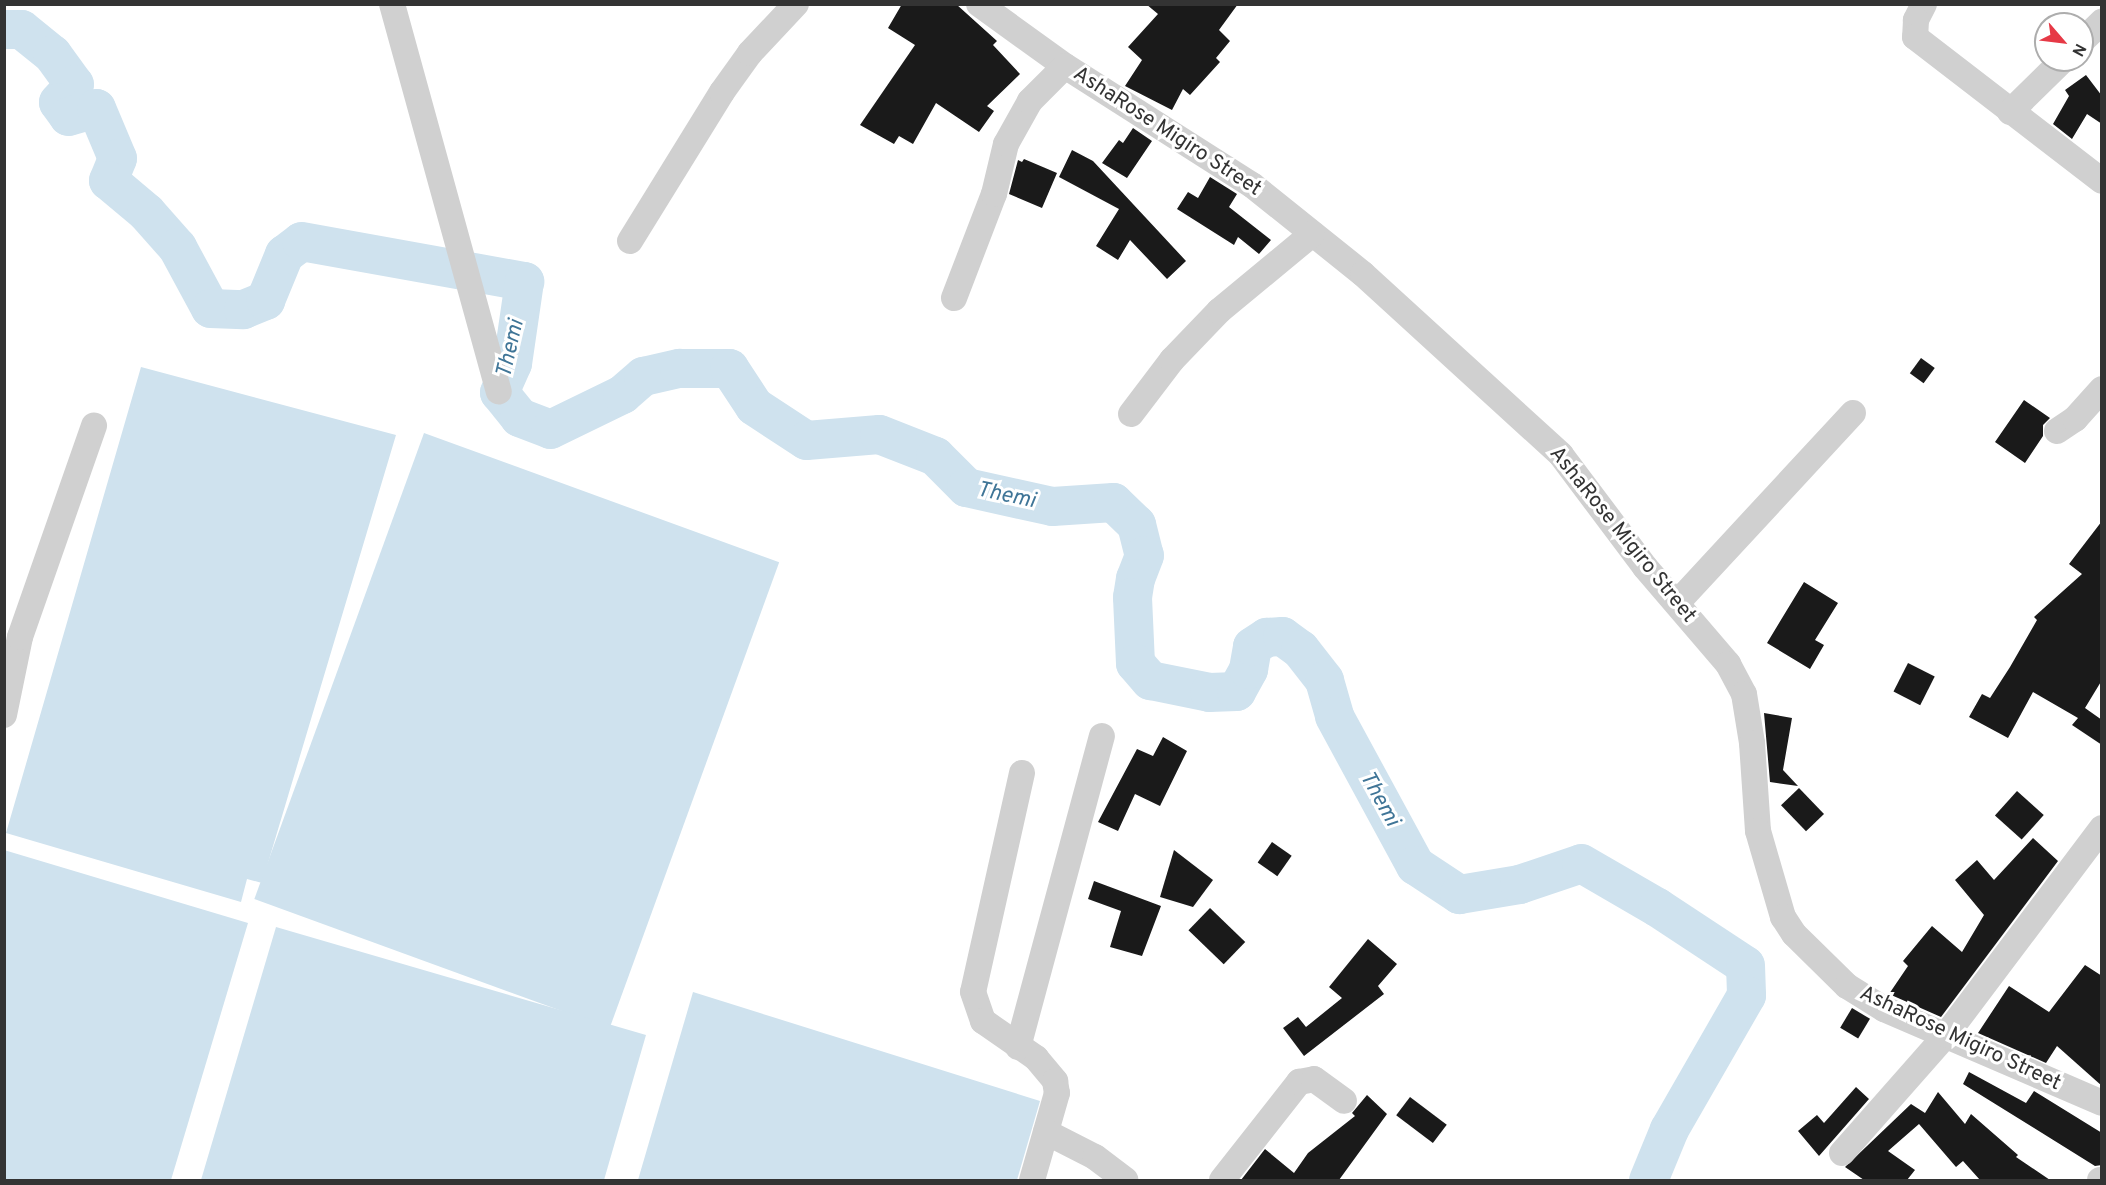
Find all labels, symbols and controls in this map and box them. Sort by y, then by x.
north arrow [2034,12,2094,72]
text: N [2067,40,2090,59]
street label: AshaRose Migiro Street [1068,62,1266,202]
water label: Themi [491,317,531,381]
street label: AshaRose Migiro Street [1543,442,1701,628]
water label: Themi [974,477,1038,515]
water label: Themi [1353,767,1405,831]
street label: AshaRose Migiro Street [1855,981,2065,1097]

